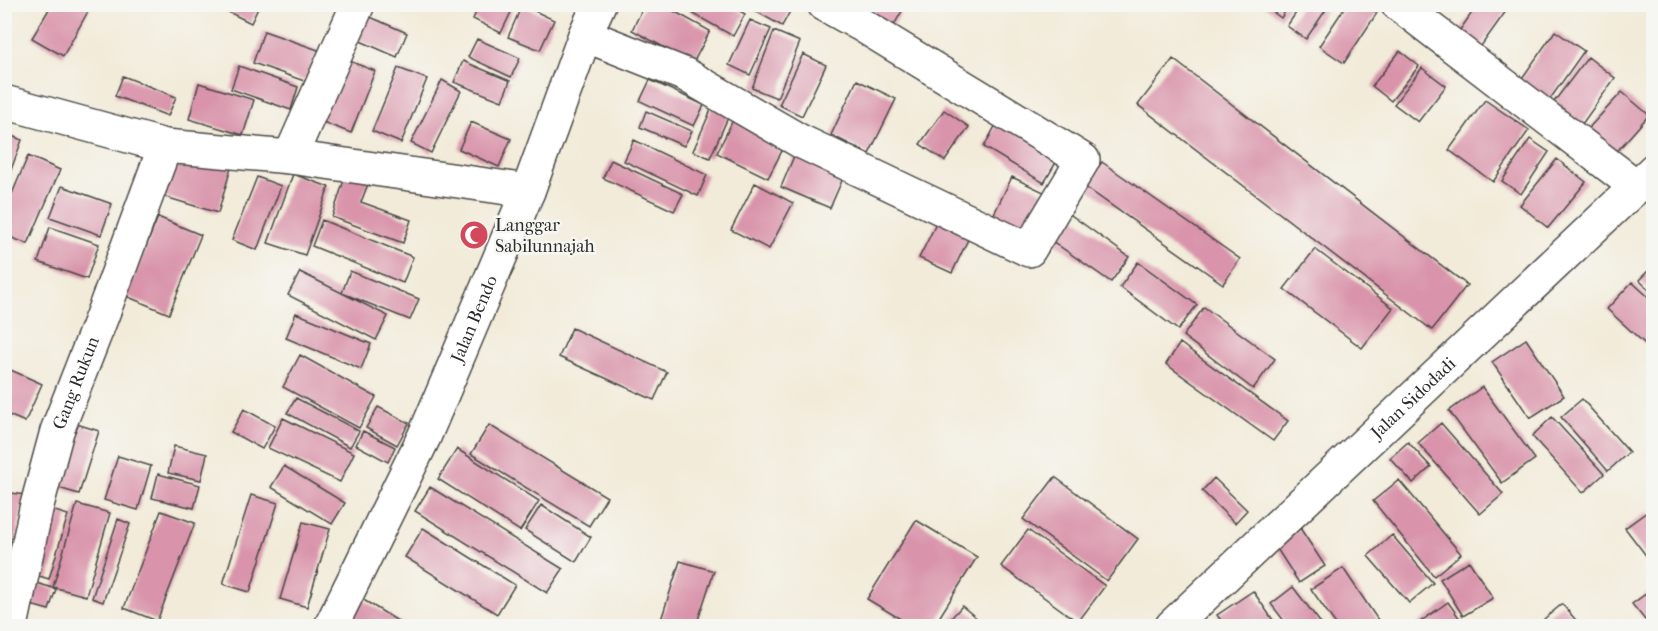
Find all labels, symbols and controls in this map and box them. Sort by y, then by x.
place label: Langgar Sabilunnajah [495,215,595,257]
mosque icon: Langgar Sabilunnajah [458,219,490,251]
street label: Jalan Bendo [446,272,502,367]
street label: Gang Rukun [48,333,104,432]
street label: Jalan Sidodadi [1365,352,1460,444]

